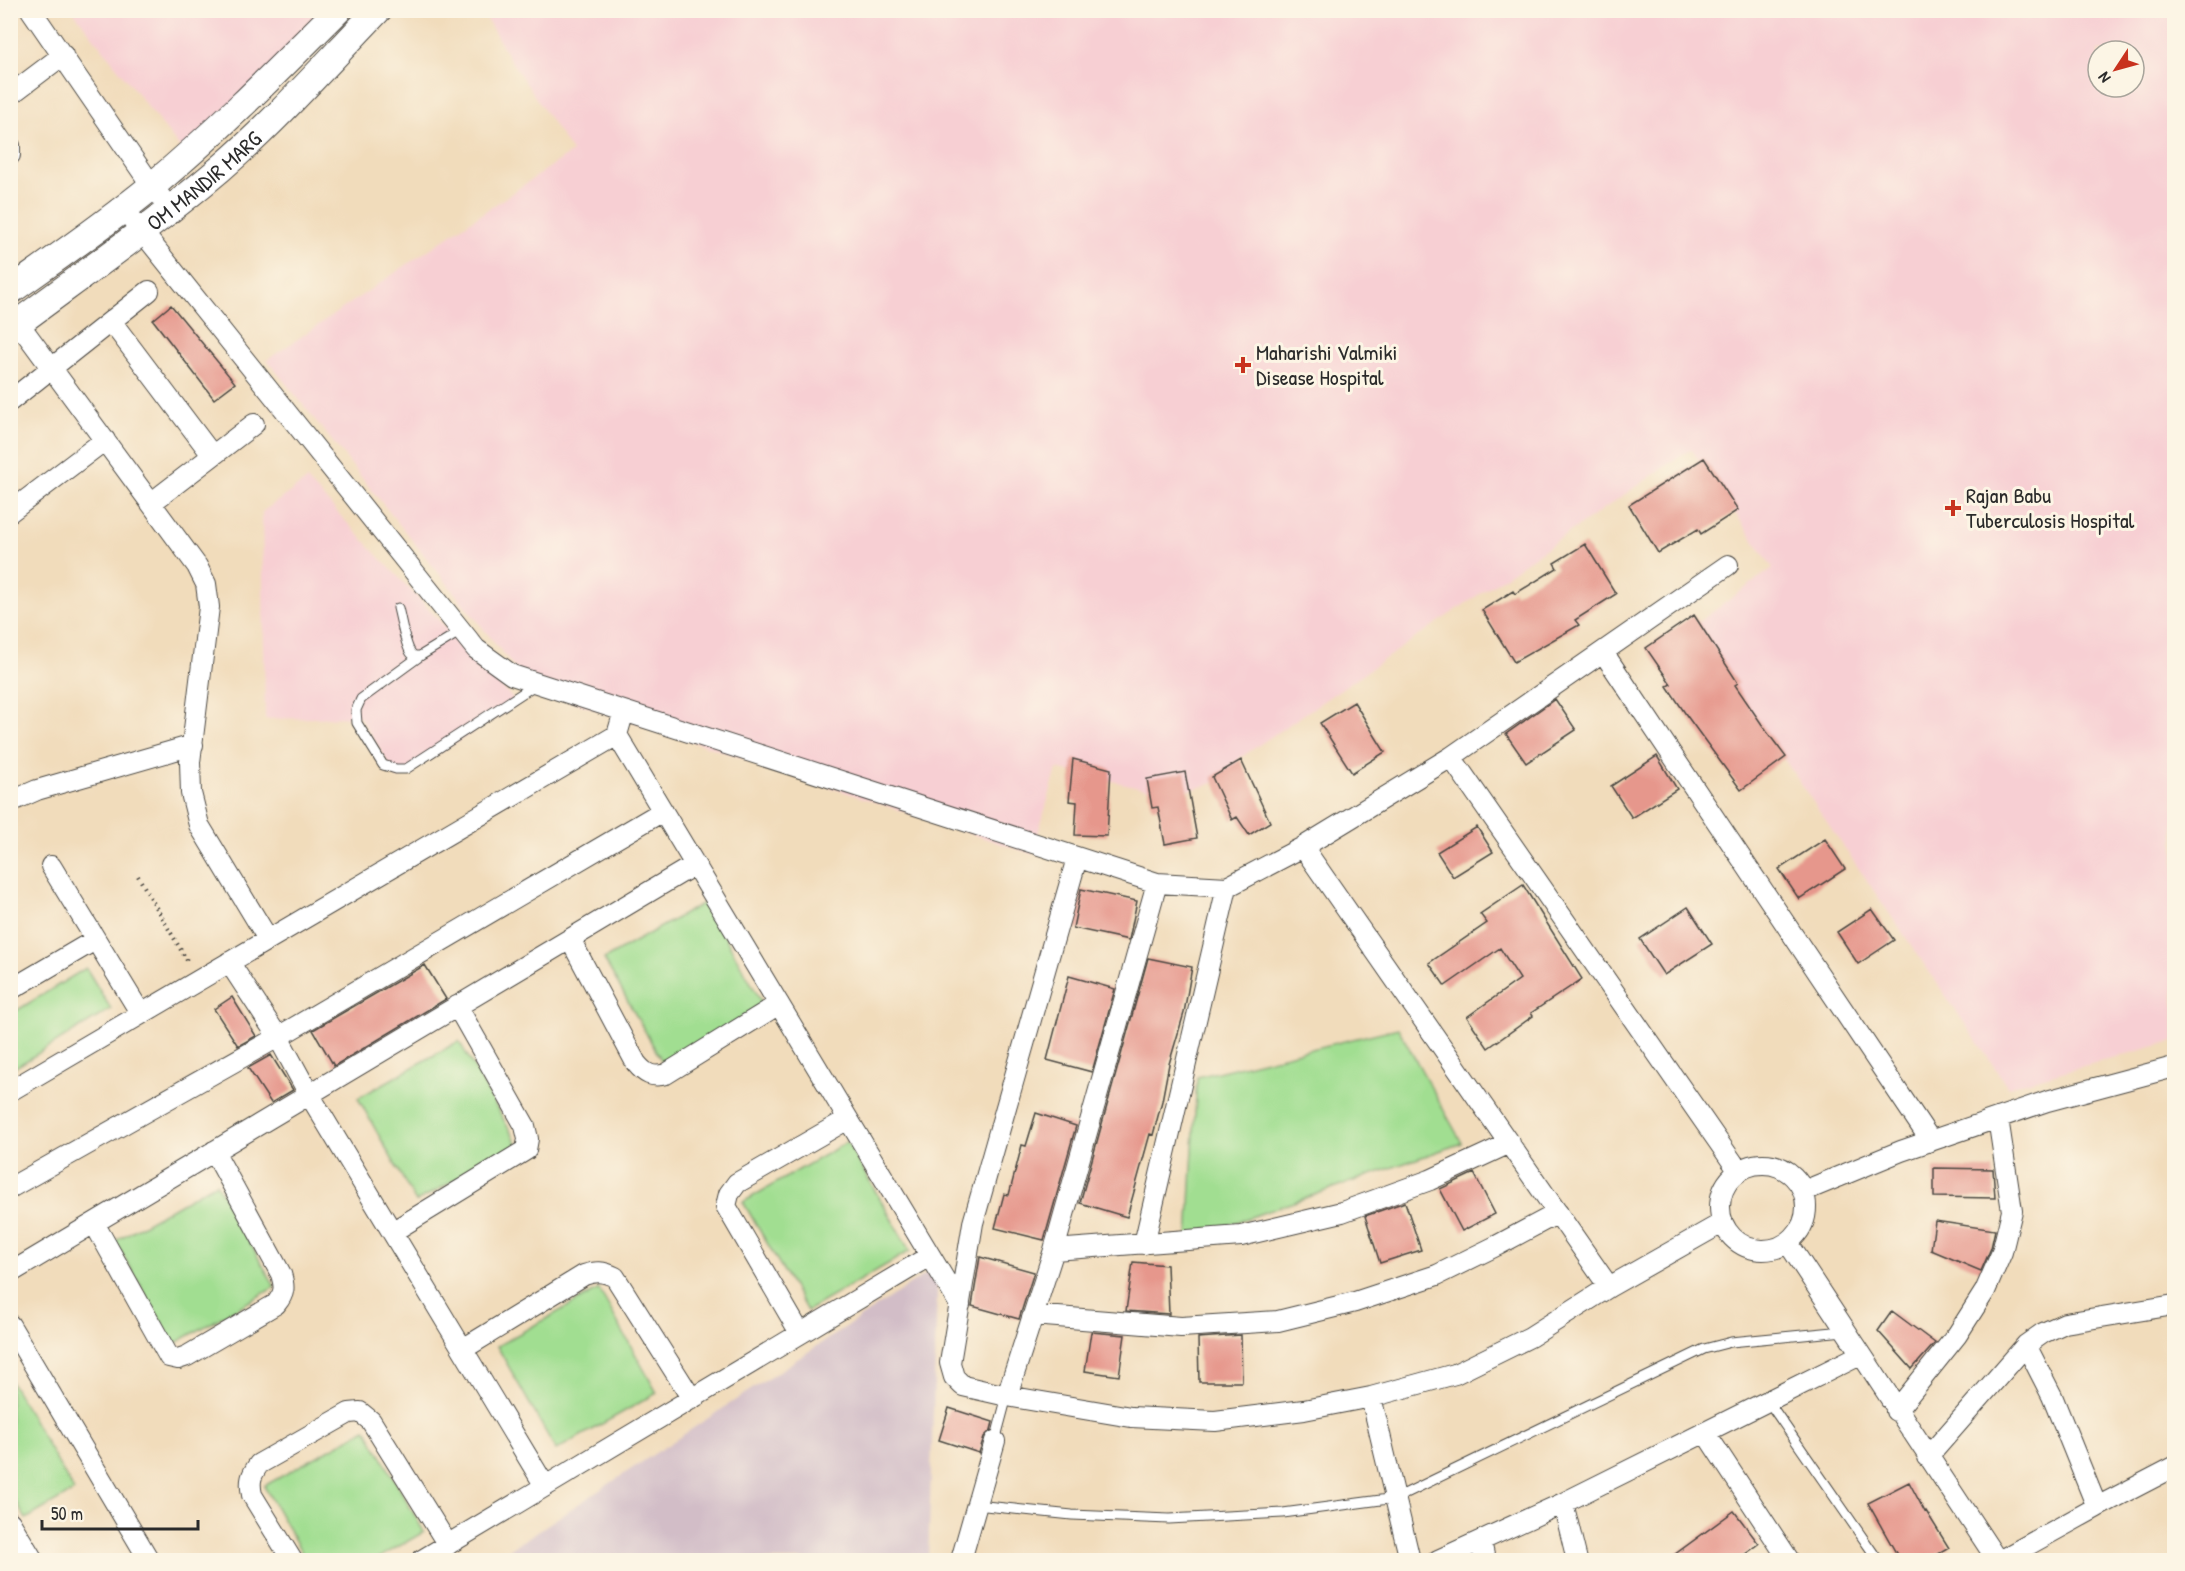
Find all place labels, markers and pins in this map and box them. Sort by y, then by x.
place label: Maharishi Valmiki Disease Hospital [1256,337,1397,392]
marker: Maharishi Valmiki Disease Hospital [1234,356,1252,374]
place label: Rajan Babu Tuberculosis Hospital [1966,480,2135,535]
marker: Rajan Babu Tuberculosis Hospital [1944,499,1962,517]

